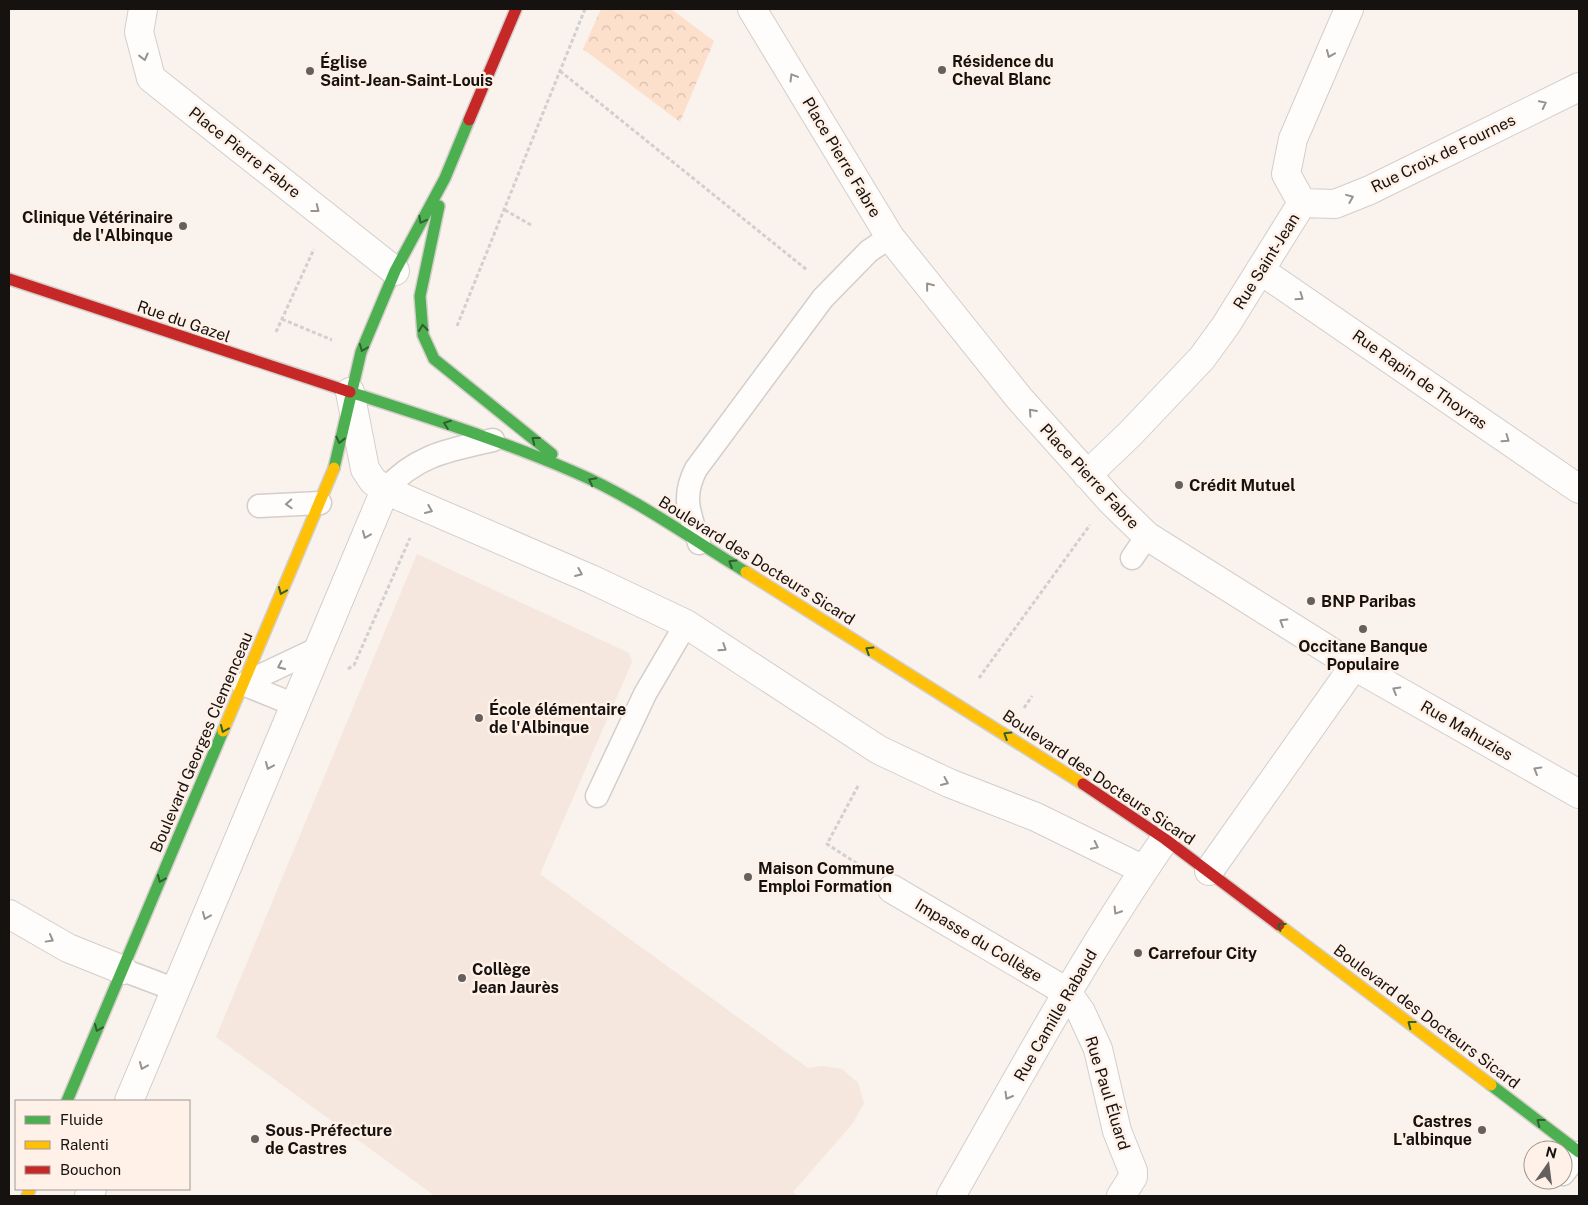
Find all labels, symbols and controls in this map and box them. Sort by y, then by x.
one-way arrow [1325,49,1336,58]
one-way arrow [139,52,149,60]
place label: Église Saint-Jean-Saint-Louis [320,52,493,90]
place label: Résidence du Cheval Blanc [952,52,1054,89]
marker: Résidence du Cheval Blanc [936,64,948,76]
marker: Église Saint-Jean-Saint-Louis [304,65,316,77]
one-way arrow [790,73,800,82]
street label: Place Pierre Fabre [798,94,885,221]
one-way arrow [1538,100,1547,111]
street label: Place Pierre Fabre [185,103,304,202]
street label: Rue Croix de Fournes [1368,110,1519,197]
one-way arrow [1345,193,1354,204]
one-way arrow [310,203,319,212]
place label: Clinique Vétérinaire de l'Albinque [22,208,173,245]
street label: Rue Saint-Jean [1229,210,1304,313]
one-way arrow [418,215,428,224]
marker: Clinique Vétérinaire de l'Albinque [177,220,189,232]
one-way arrow [927,283,935,292]
one-way arrow [1294,291,1304,300]
street label: Rue du Gazel [135,297,233,346]
one-way arrow [418,324,429,332]
street label: Rue Rapin de Thoyras [1349,326,1491,433]
one-way arrow [358,343,369,352]
one-way arrow [1028,409,1037,418]
one-way arrow [443,420,452,430]
street label: Place Pierre Fabre [1036,420,1143,533]
one-way arrow [1500,433,1510,442]
one-way arrow [336,435,346,444]
one-way arrow [532,438,541,446]
place label: Crédit Mutuel [1189,476,1295,495]
one-way arrow [588,477,597,487]
marker: Crédit Mutuel [1173,479,1185,491]
street label: Boulevard des Docteurs Sicard [655,492,858,629]
one-way arrow [285,499,293,510]
one-way arrow [424,503,433,514]
one-way arrow [361,530,372,539]
one-way arrow [728,560,737,570]
one-way arrow [574,567,583,578]
one-way arrow [278,586,289,595]
place label: BNP Paribas [1321,592,1416,611]
marker: BNP Paribas [1305,595,1317,607]
one-way arrow [1279,618,1288,628]
marker: Occitane Banque Populaire [1357,623,1369,635]
street label: Boulevard Georges Clemenceau [146,629,257,855]
place label: Occitane Banque Populaire [1298,637,1428,674]
one-way arrow [717,642,726,651]
one-way arrow [866,646,875,656]
one-way arrow [277,660,286,670]
one-way arrow [1392,686,1401,696]
street label: Rue Mahuzies [1417,696,1516,764]
place label: École élémentaire de l'Albinque [489,699,626,737]
street label: Boulevard des Docteurs Sicard [999,706,1199,849]
marker: École élémentaire de l'Albinque [473,712,485,724]
one-way arrow [220,724,230,733]
one-way arrow [1004,732,1013,742]
one-way arrow [265,761,275,770]
one-way arrow [1533,766,1542,776]
one-way arrow [940,775,949,786]
one-way arrow [1089,839,1098,849]
place label: Maison Commune Emploi Formation [758,859,894,896]
marker: Maison Commune Emploi Formation [742,871,754,883]
one-way arrow [156,874,167,883]
street label: Impasse du Collège [912,895,1046,986]
one-way arrow [1114,905,1124,914]
one-way arrow [202,911,213,920]
one-way arrow [1277,923,1287,932]
one-way arrow [45,933,54,943]
street label: Boulevard des Docteurs Sicard [1330,940,1523,1093]
place label: Carrefour City [1148,944,1257,963]
street label: Rue Camille Rabaud [1010,946,1101,1085]
marker: Carrefour City [1132,947,1144,959]
place label: Collège Jean Jaurès [472,960,559,997]
marker: Collège Jean Jaurès [456,972,468,984]
one-way arrow [1408,1022,1417,1030]
one-way arrow [93,1024,103,1032]
street label: Rue Paul Éluard [1081,1034,1135,1152]
one-way arrow [139,1061,150,1070]
one-way arrow [1004,1090,1014,1099]
legend [15,1100,190,1190]
text: Fluide [60,1111,103,1128]
place label: Castres L'albinque [1393,1112,1472,1149]
one-way arrow [1537,1120,1546,1128]
place label: Sous-Préfecture de Castres [265,1121,392,1158]
marker: Castres L'albinque [1476,1124,1488,1136]
marker: Sous-Préfecture de Castres [249,1133,261,1145]
text: Ralenti [60,1136,109,1153]
north arrow [1523,1140,1573,1190]
text: N [1544,1143,1558,1161]
text: Bouchon [60,1161,121,1178]

